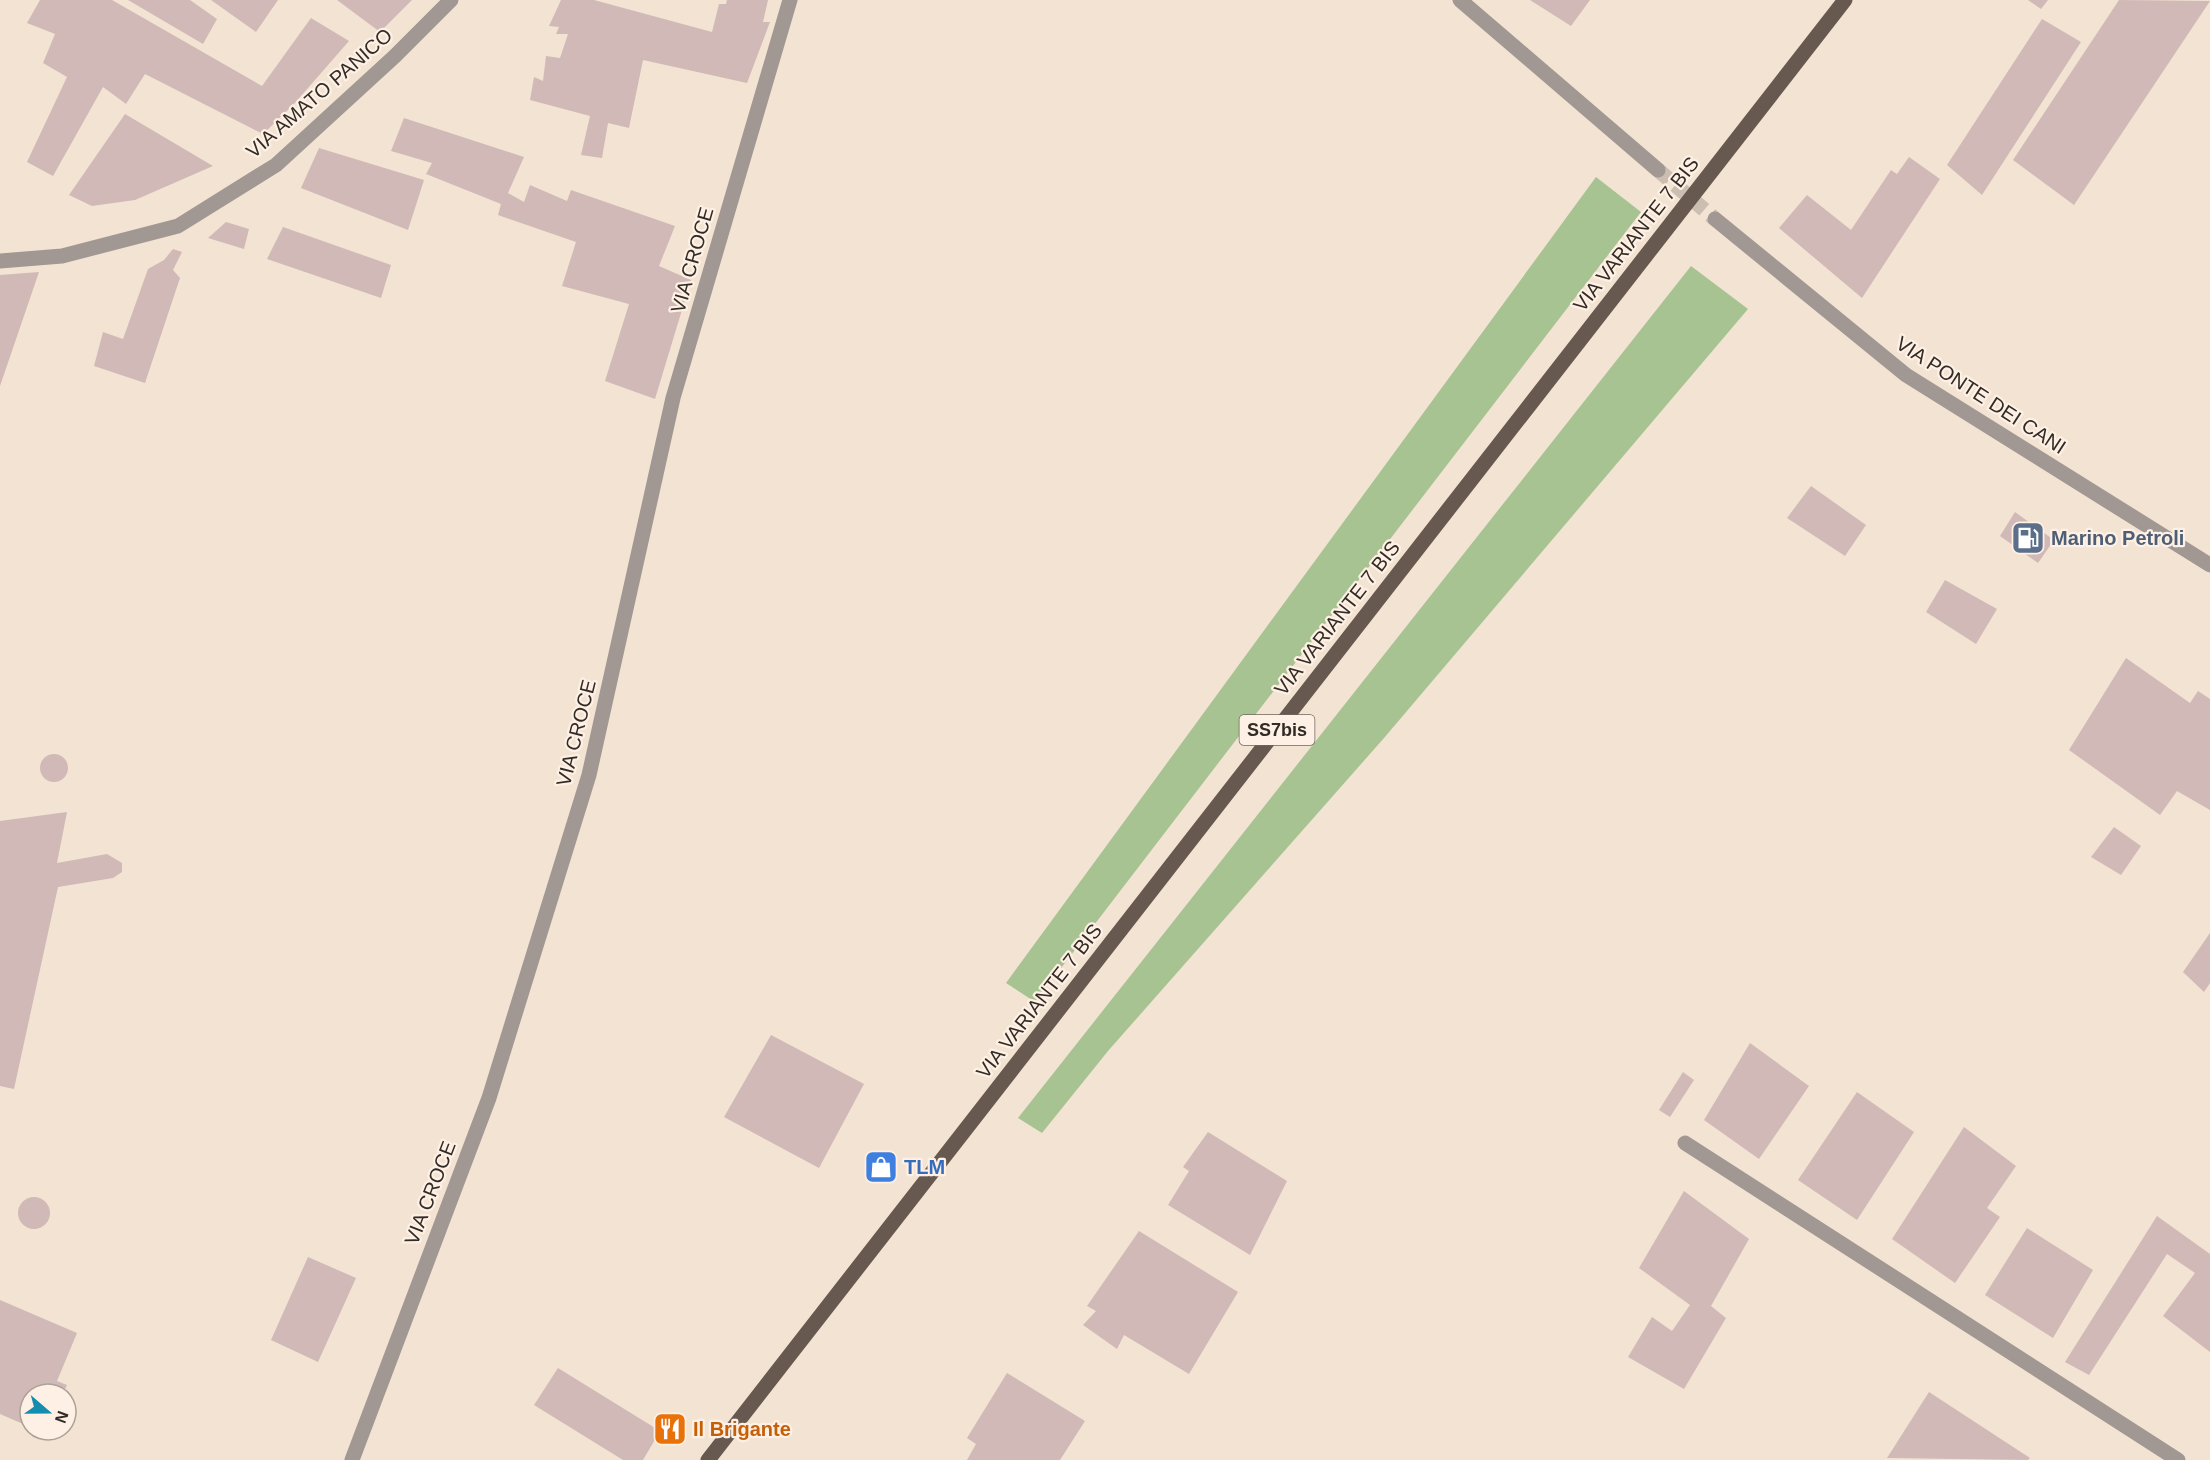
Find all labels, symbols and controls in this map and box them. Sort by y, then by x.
street label: VIA AMATO PANICO [242,24,396,162]
street label: VIA VARIANTE 7 BIS [1569,152,1703,316]
street label: VIA CROCE [666,205,718,315]
street label: VIA PONTE DEI CANI [1892,332,2070,458]
fuel station icon: Marino Petroli [2010,520,2046,556]
place label: Marino Petroli [2051,527,2184,549]
street label: VIA VARIANTE 7 BIS [1270,536,1404,700]
street label: VIA CROCE [552,677,600,789]
road number: SS7bis [1240,715,1314,745]
street label: VIA VARIANTE 7 BIS [972,919,1106,1083]
street label: VIA CROCE [400,1138,460,1248]
shop icon: TLM [863,1149,899,1185]
place label: TLM [904,1156,945,1178]
north arrow [18,1382,78,1442]
text: N [52,1409,72,1425]
restaurant icon: Il Brigante [652,1411,688,1447]
place label: Il Brigante [693,1418,791,1440]

